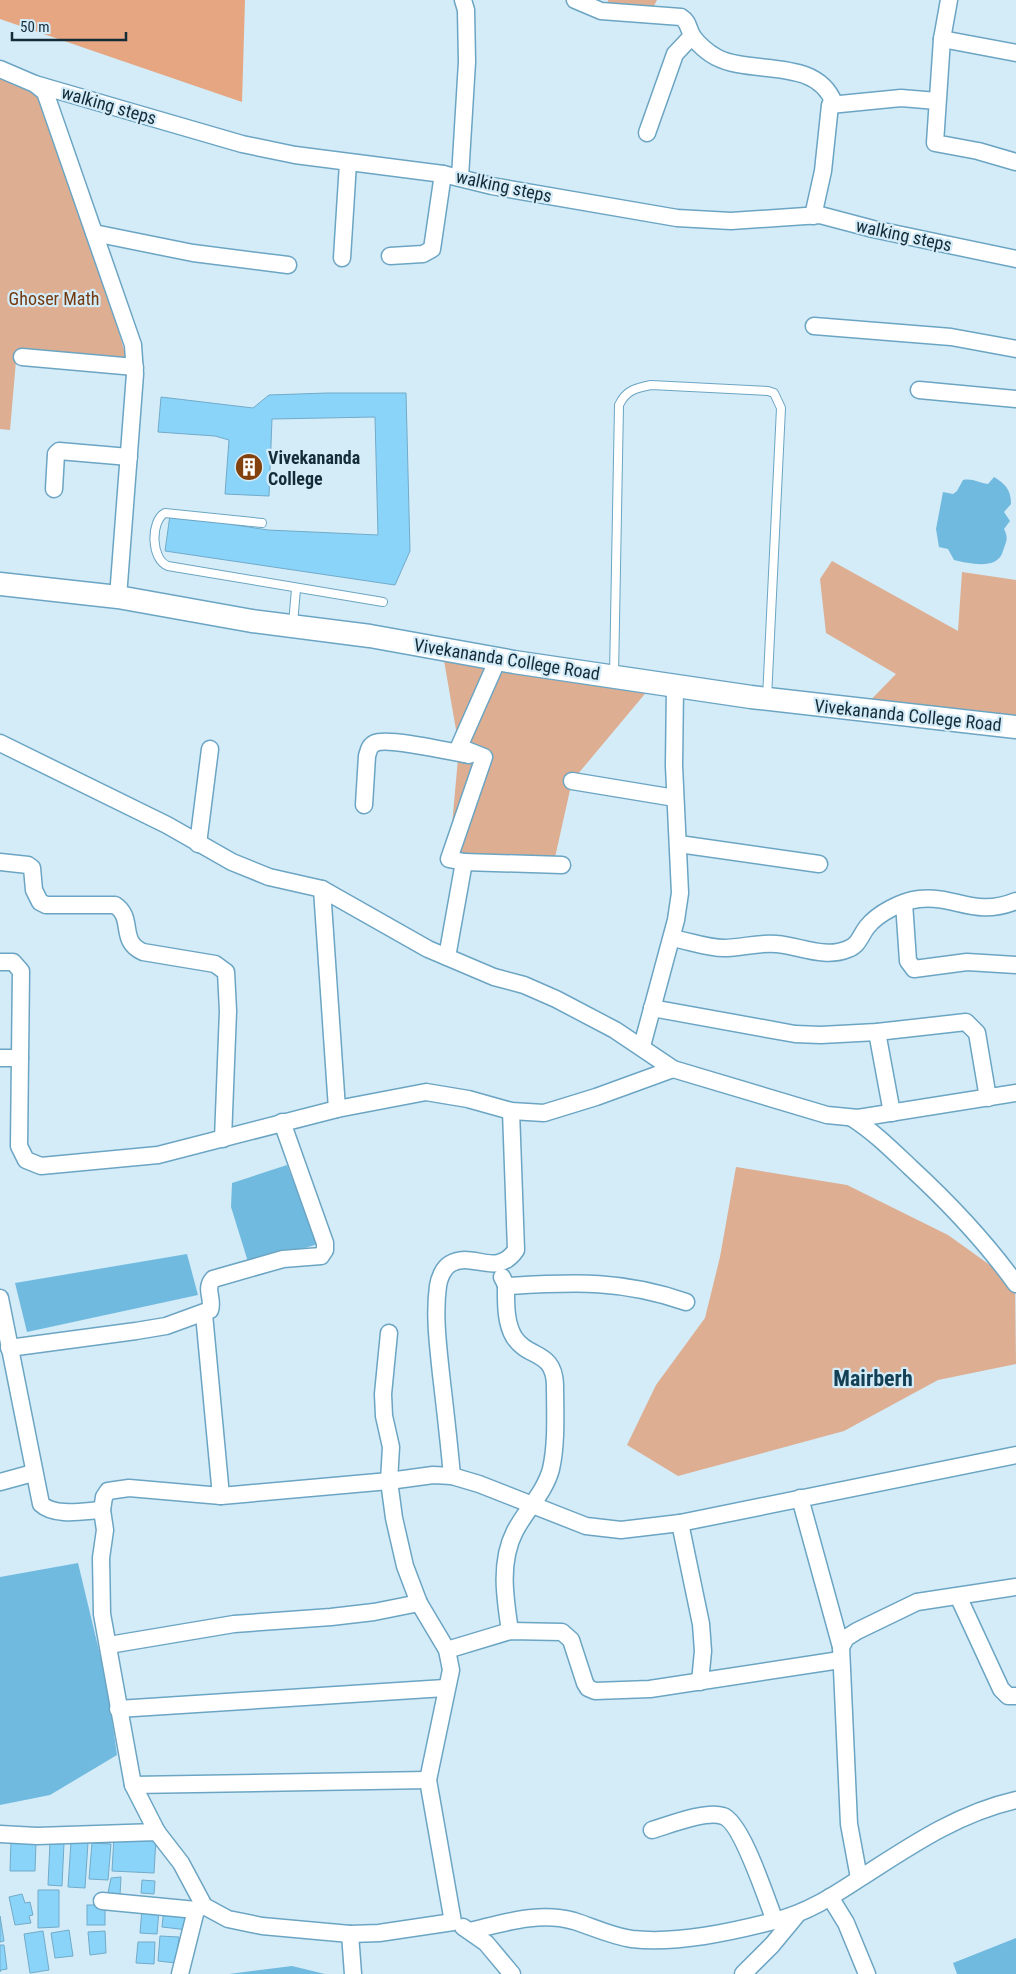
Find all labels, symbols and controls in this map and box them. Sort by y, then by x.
scale bar [12,10,126,42]
text: 50 m [20,18,50,36]
street label: walking steps [59,81,159,129]
street label: walking steps [454,166,554,206]
street label: walking steps [854,215,954,255]
park label: Ghoser Math [9,288,99,309]
place label: Vivekananda College [268,447,360,489]
building icon: Vivekananda College [234,452,264,482]
street label: Vivekananda College Road [412,634,602,684]
street label: Vivekananda College Road [813,695,1003,735]
district label: Mairberh [833,1366,913,1391]

